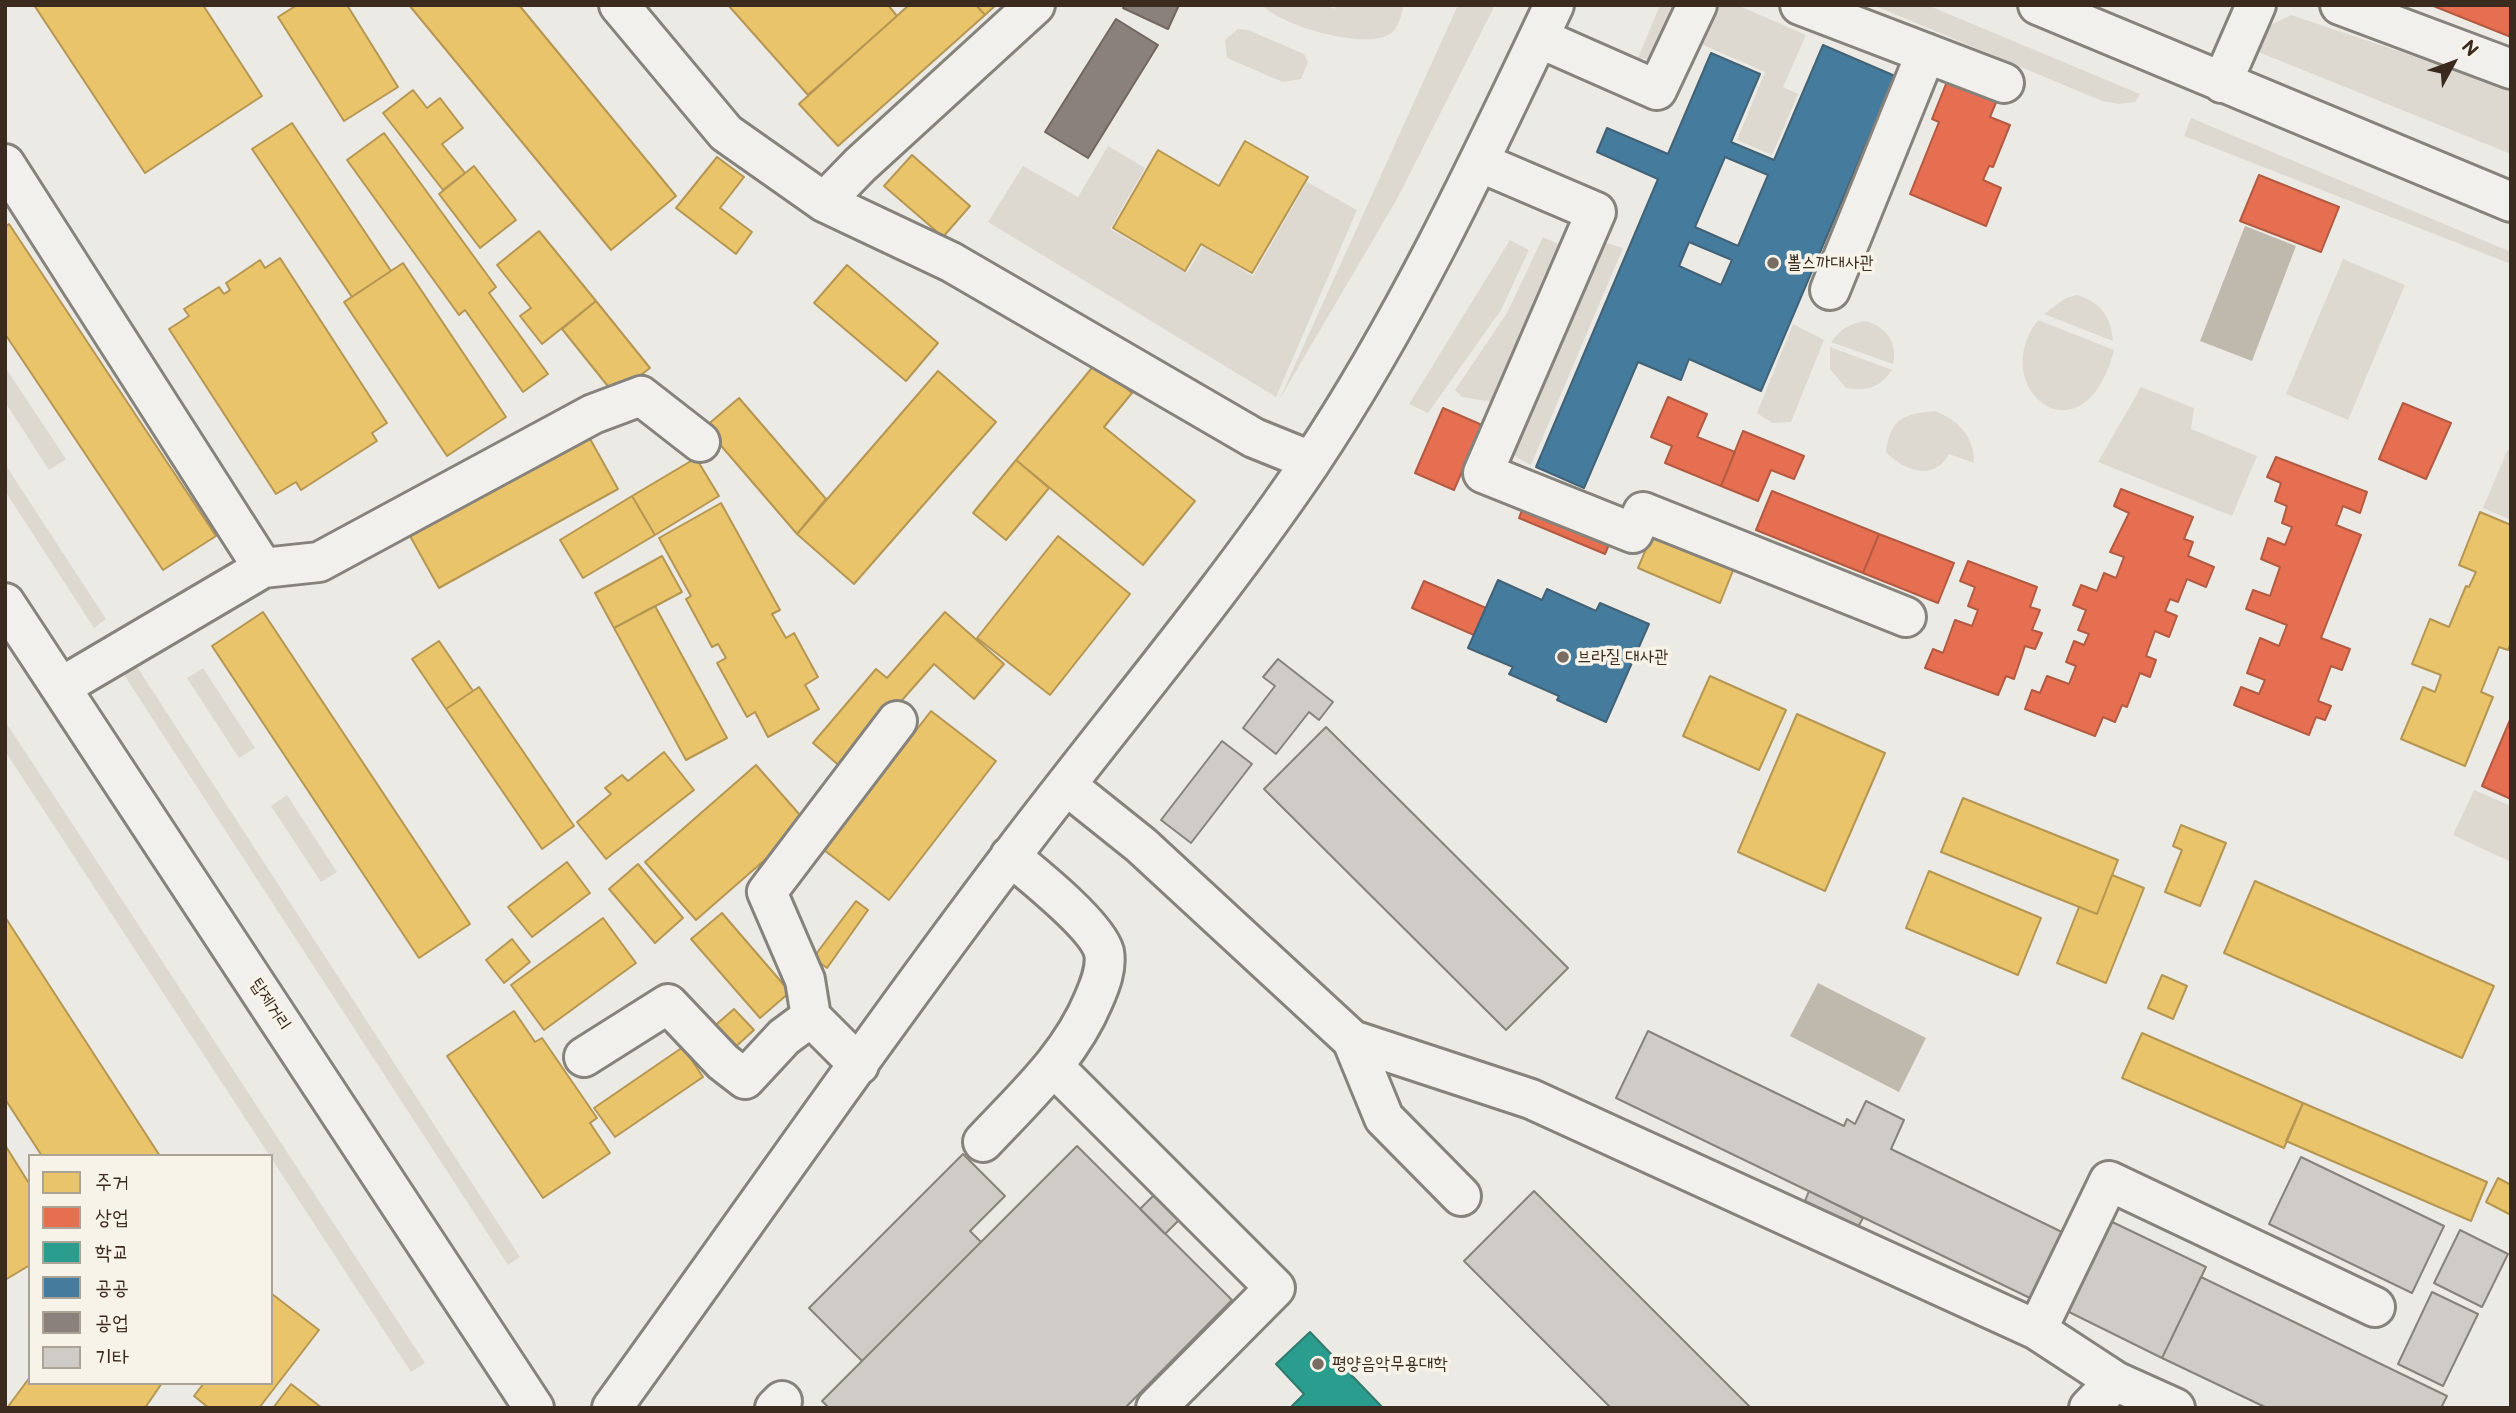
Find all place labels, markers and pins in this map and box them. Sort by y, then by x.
place label: 뽈스까대사관 [1787,252,1874,274]
marker: 뽈스까대사관 [1765,255,1781,271]
place label: 브라질 대사관 [1577,646,1669,668]
marker: 브라질 대사관 [1555,649,1571,665]
place label: 평양음악무용대학 [1332,1353,1448,1375]
marker: 평양음악무용대학 [1310,1356,1326,1372]

